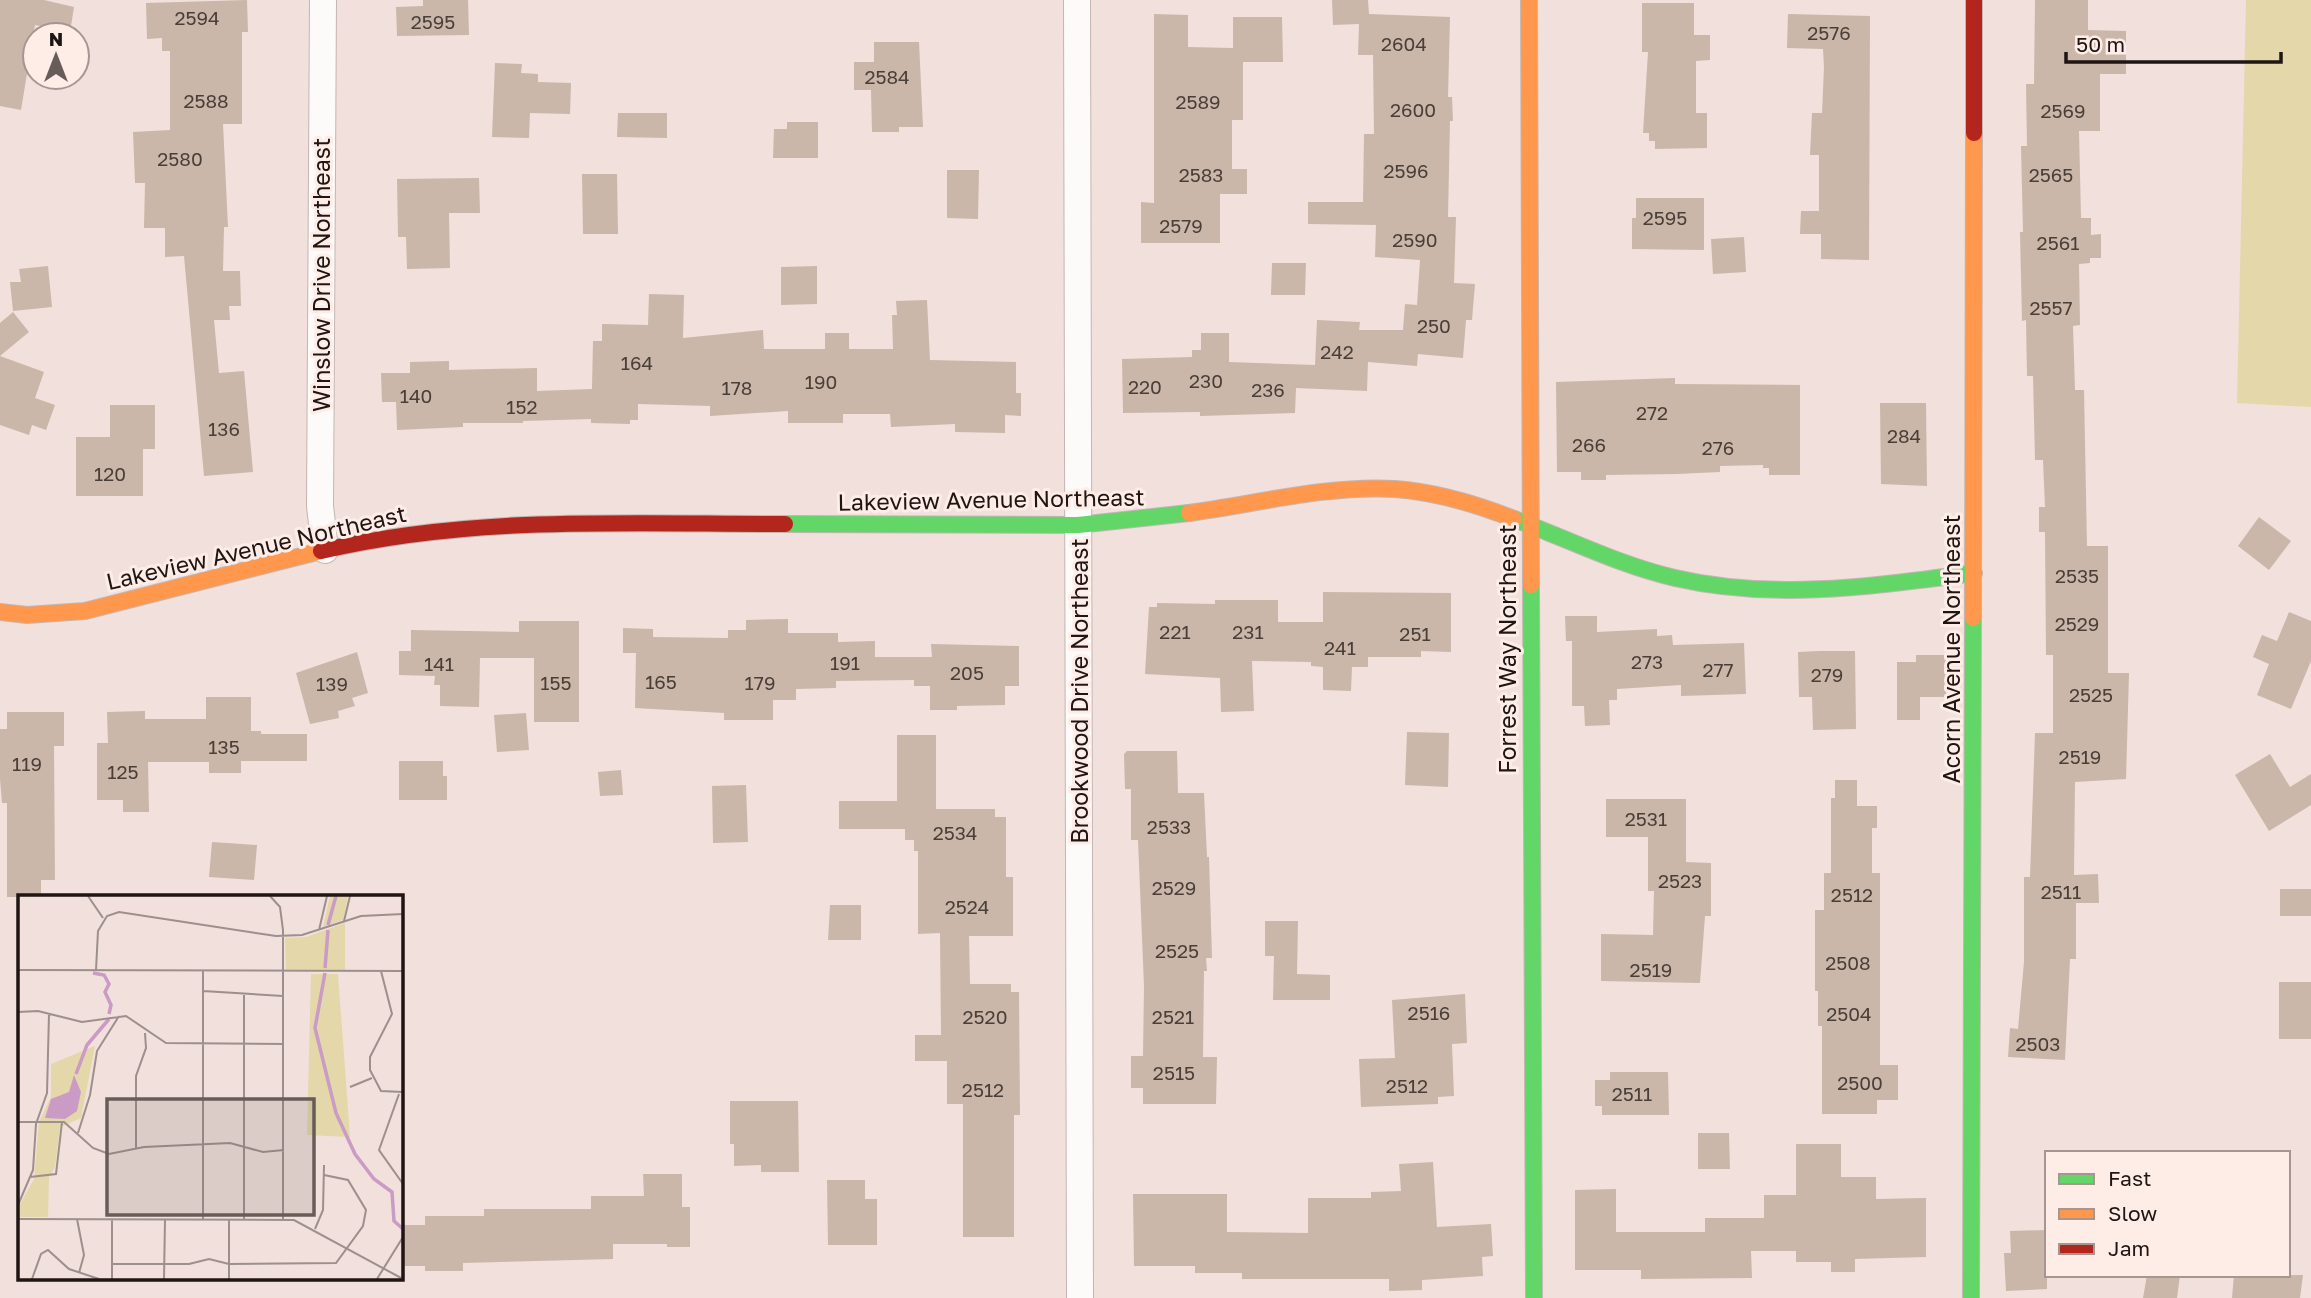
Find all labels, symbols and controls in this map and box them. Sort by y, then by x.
house number: 2594 [174,6,220,29]
house number: 2595 [411,10,455,33]
north arrow [21,21,91,91]
house number: 2576 [1807,21,1851,44]
scale bar [2066,21,2281,65]
text: N [49,27,63,50]
text: 50 m [2076,31,2125,57]
house number: 2604 [1381,32,1427,55]
house number: 2584 [864,65,910,88]
house number: 2588 [183,89,229,112]
house number: 2589 [1175,90,1221,113]
house number: 2600 [1390,98,1436,121]
house number: 2569 [2040,99,2086,122]
street label: Winslow Drive Northeast [307,138,335,412]
house number: 2580 [157,147,203,170]
house number: 2596 [1383,159,1429,182]
house number: 2583 [1179,163,1223,186]
house number: 2565 [2029,163,2073,186]
house number: 2595 [1643,206,1687,229]
house number: 2579 [1159,214,1203,237]
house number: 2590 [1392,228,1438,251]
house number: 2561 [2037,231,2079,254]
house number: 2557 [2029,296,2073,319]
house number: 250 [1417,314,1451,337]
house number: 242 [1320,340,1354,363]
house number: 164 [621,351,653,374]
house number: 230 [1189,369,1223,392]
house number: 190 [805,370,837,393]
house number: 220 [1128,375,1162,398]
house number: 178 [722,376,752,399]
house number: 236 [1251,378,1285,401]
house number: 140 [400,384,432,407]
house number: 152 [506,395,538,418]
house number: 272 [1636,401,1668,424]
house number: 136 [208,417,240,440]
house number: 284 [1887,424,1921,447]
house number: 266 [1572,433,1606,456]
house number: 276 [1702,436,1734,459]
house number: 120 [94,462,126,485]
street label: Lakeview Avenue Northeast [837,482,1145,516]
street label: Lakeview Avenue Northeast [103,499,409,595]
street label: Acorn Avenue Northeast [1937,514,1965,784]
street label: Forrest Way Northeast [1493,524,1521,774]
street label: Brookwood Drive Northeast [1065,538,1093,844]
house number: 2535 [2055,564,2099,587]
house number: 2529 [2055,612,2099,635]
house number: 221 [1159,620,1191,643]
house number: 231 [1232,620,1264,643]
house number: 251 [1399,622,1431,645]
house number: 241 [1324,636,1356,659]
house number: 273 [1631,650,1663,673]
house number: 191 [830,651,860,674]
house number: 141 [424,652,454,675]
house number: 277 [1702,658,1734,681]
house number: 205 [950,661,984,684]
house number: 279 [1811,663,1843,686]
house number: 165 [645,670,677,693]
house number: 155 [540,671,572,694]
house number: 179 [745,671,775,694]
house number: 139 [316,672,348,695]
house number: 2525 [2069,683,2113,706]
house number: 135 [208,735,240,758]
house number: 2519 [2059,745,2101,768]
house number: 119 [12,752,42,775]
house number: 125 [107,760,139,783]
house number: 2531 [1625,807,1667,830]
house number: 2533 [1147,815,1191,838]
house number: 2534 [933,821,977,844]
house number: 2523 [1658,869,1702,892]
house number: 2529 [1152,876,1196,899]
house number: 2511 [2041,880,2081,903]
house number: 2512 [1831,883,1873,906]
inset map [18,895,402,1280]
house number: 2524 [945,895,989,918]
house number: 2525 [1155,939,1199,962]
house number: 2508 [1825,951,1871,974]
house number: 2519 [1630,958,1672,981]
house number: 2516 [1408,1001,1450,1024]
house number: 2504 [1826,1002,1872,1025]
house number: 2520 [963,1005,1007,1028]
house number: 2521 [1152,1005,1194,1028]
house number: 2503 [2016,1032,2060,1055]
house number: 2515 [1153,1061,1195,1084]
house number: 2500 [1837,1071,1883,1094]
house number: 2512 [1386,1074,1428,1097]
house number: 2512 [962,1078,1004,1101]
house number: 2511 [1612,1082,1652,1105]
legend [2045,1151,2290,1277]
text: Fast [2108,1165,2151,1191]
text: Slow [2108,1200,2157,1226]
text: Jam [2108,1235,2150,1261]

